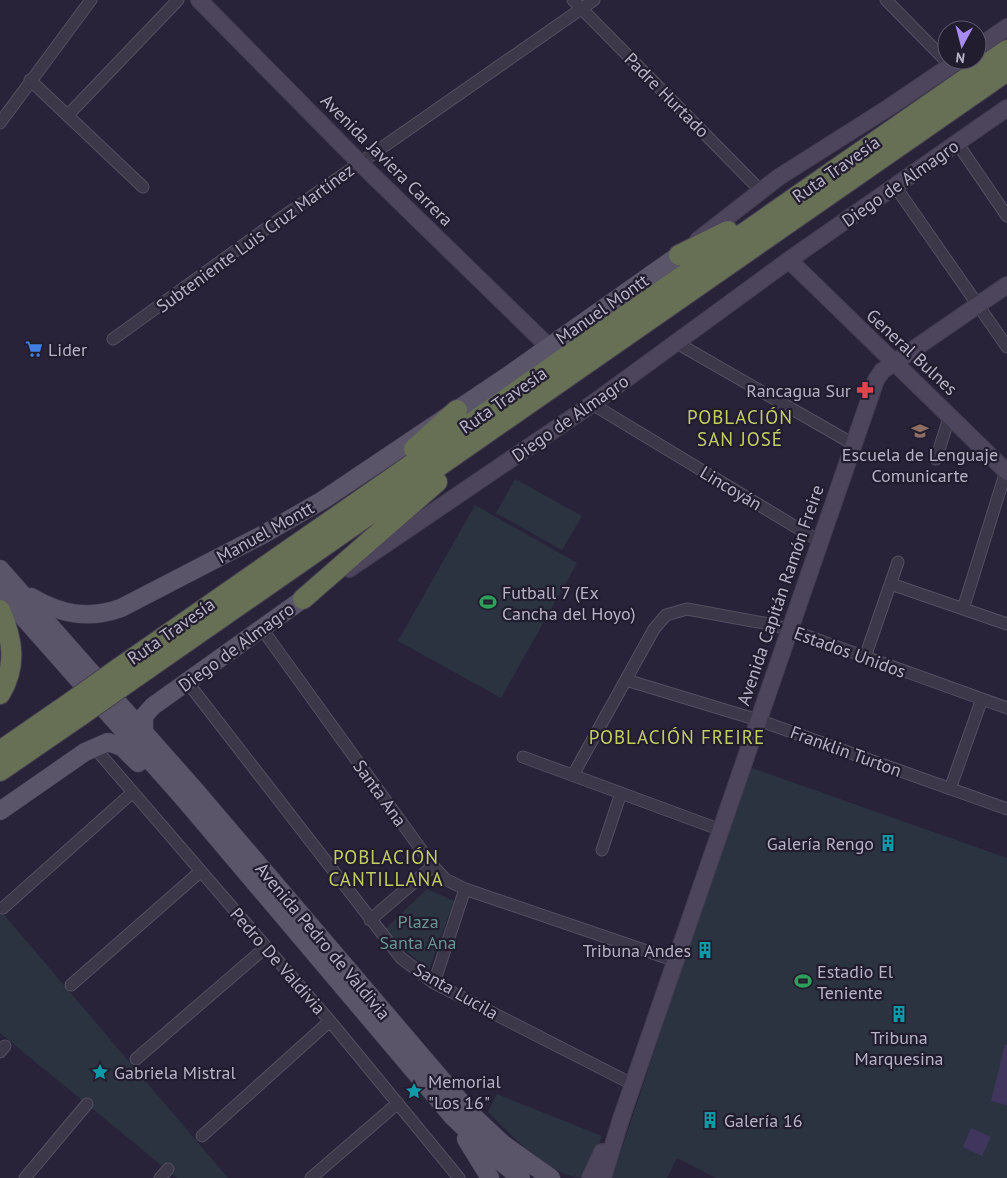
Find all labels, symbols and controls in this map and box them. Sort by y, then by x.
north arrow [937,20,987,70]
street label: Padre Hurtado [620,48,714,142]
text: N [955,48,966,67]
street label: Avenida Javiera Carrera [316,89,458,231]
street label: Ruta Travesía [788,130,884,208]
street label: Diego de Almagro [837,134,963,232]
street label: Subteniente Luis Cruz Martínez [152,158,358,318]
street label: Manuel Montt [551,269,653,349]
street label: General Bulnes [862,304,962,400]
place label: Lider [48,338,87,361]
supermarket icon: Lider [24,339,44,359]
street label: Ruta Travesía [455,361,551,439]
street label: Diego de Almagro [507,369,633,467]
place label: Rancagua Sur [746,379,851,402]
pharmacy icon: Rancagua Sur [855,380,875,400]
district label: POBLACIÓN SAN JOSÉ [687,405,793,451]
school or university icon: Escuela de Lenguaje Comunicarte [910,421,930,441]
place label: Escuela de Lenguaje Comunicarte [842,443,998,487]
street label: Lincoyán [696,461,766,515]
street label: Avenida Capitán Ramón Freire [731,482,829,708]
street label: Manuel Montt [212,496,318,568]
place label: Futball 7 (Ex Cancha del Hoyo) [502,581,636,625]
street label: Ruta Travesía [123,592,219,670]
sports icon: Futball 7 (Ex Cancha del Hoyo) [478,592,498,612]
street label: Diego de Almagro [174,597,298,697]
street label: Estados Unidos [791,621,909,683]
street label: Franklin Turton [787,720,905,782]
district label: POBLACIÓN FREIRE [589,725,765,749]
street label: Santa Ana [348,755,412,831]
place label: Galería Rengo [767,832,874,855]
building icon: Galería Rengo [878,833,898,853]
district label: POBLACIÓN CANTILLANA [328,845,444,891]
street label: Avenida Pedro de Valdivia [251,858,395,1024]
street label: Pedro De Valdivia [225,903,331,1019]
park label: Plaza Santa Ana [380,910,456,954]
place label: Tribuna Andes [583,939,691,962]
building icon: Tribuna Andes [695,940,715,960]
street label: Santa Lucila [410,958,502,1024]
place label: Estadio El Teniente [817,960,894,1004]
sports icon: Estadio El Teniente [793,971,813,991]
building icon: Tribuna Marquesina [889,1004,909,1024]
place label: Tribuna Marquesina [855,1026,943,1070]
place label: Gabriela Mistral [114,1061,237,1084]
place icon: Gabriela Mistral [90,1062,110,1082]
place label: Memorial "Los 16" [428,1070,502,1114]
place icon: Memorial "Los 16" [404,1081,424,1101]
place label: Galería 16 [724,1109,803,1132]
building icon: Galería 16 [700,1110,720,1130]

